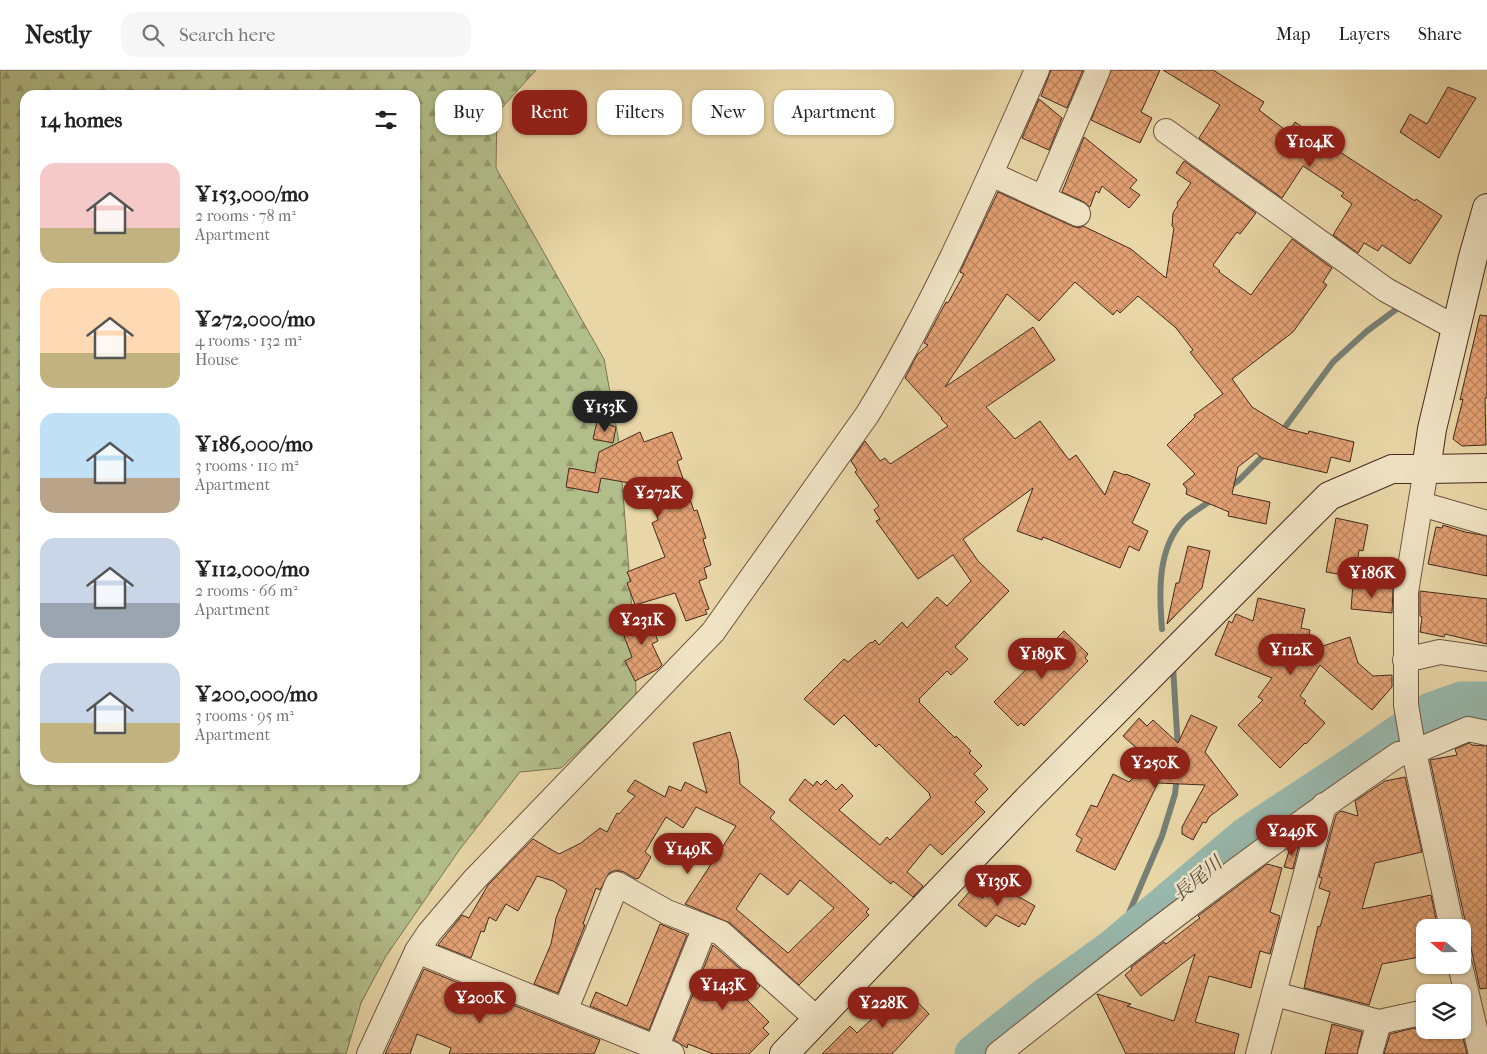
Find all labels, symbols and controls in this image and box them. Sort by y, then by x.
search box [121,12,471,57]
text: Nestly [25,21,91,49]
icon: search [139,21,167,49]
text: Search here [179,24,275,46]
text: Map [1276,24,1310,45]
text: Layers [1338,24,1390,45]
text: Share [1418,24,1462,45]
chip: Buy [435,90,502,135]
chip: Rent [512,90,587,135]
chip: Filters [597,90,682,135]
chip: New [692,90,764,135]
chip: Apartment [774,90,894,135]
icon: filters [372,106,400,134]
text: 14 homes [40,108,122,132]
pin: ¥104K [1275,126,1345,168]
text: ¥104K [1286,132,1334,151]
text: ¥153,000/mo [195,182,309,206]
icon: home [80,183,140,243]
text: 2 rooms · 78 m² [195,206,296,225]
text: Apartment [195,225,270,244]
text: ¥272,000/mo [195,307,315,331]
icon: home [80,308,140,368]
text: 4 rooms · 132 m² [195,331,302,350]
text: House [195,350,238,369]
pin: ¥153K [570,390,640,433]
text: ¥153K [583,397,627,416]
text: ¥186,000/mo [195,432,313,456]
icon: home [80,433,140,493]
text: 3 rooms · 110 m² [195,456,299,475]
text: Apartment [195,475,270,494]
pin: ¥272K [623,476,693,519]
text: ¥272K [634,483,682,502]
pin: ¥186K [1337,556,1407,599]
text: ¥112,000/mo [195,557,309,581]
icon: home [80,558,140,618]
text: ¥186K [1349,563,1395,582]
text: 2 rooms · 66 m² [195,581,297,600]
text: Apartment [195,600,270,619]
pin: ¥231K [607,604,677,646]
text: ¥231K [620,610,664,629]
pin: ¥112K [1256,634,1326,676]
pin: ¥189K [1007,638,1077,680]
text: ¥112K [1269,640,1313,659]
text: ¥189K [1019,644,1065,663]
text: ¥200,000/mo [195,682,318,706]
icon: home [80,683,140,743]
text: 3 rooms · 95 m² [195,706,294,725]
text: Apartment [195,725,270,744]
pin: ¥250K [1120,746,1190,789]
text: ¥250K [1131,753,1179,772]
pin: ¥249K [1257,814,1327,857]
text: ¥249K [1267,821,1317,840]
pin: ¥149K [653,832,723,875]
text: ¥149K [664,839,712,858]
water label: 長尾川 [1169,851,1228,906]
pin: ¥139K [963,864,1033,907]
text: ¥139K [976,871,1020,890]
north arrow [1416,919,1471,974]
map controls [1416,919,1471,1039]
pin: ¥143K [688,968,758,1011]
text: ¥143K [700,975,746,994]
pin: ¥200K [445,982,515,1024]
button: layers [1416,984,1471,1039]
pin: ¥228K [848,986,918,1029]
text: ¥200K [455,988,505,1007]
text: ¥228K [859,993,907,1012]

